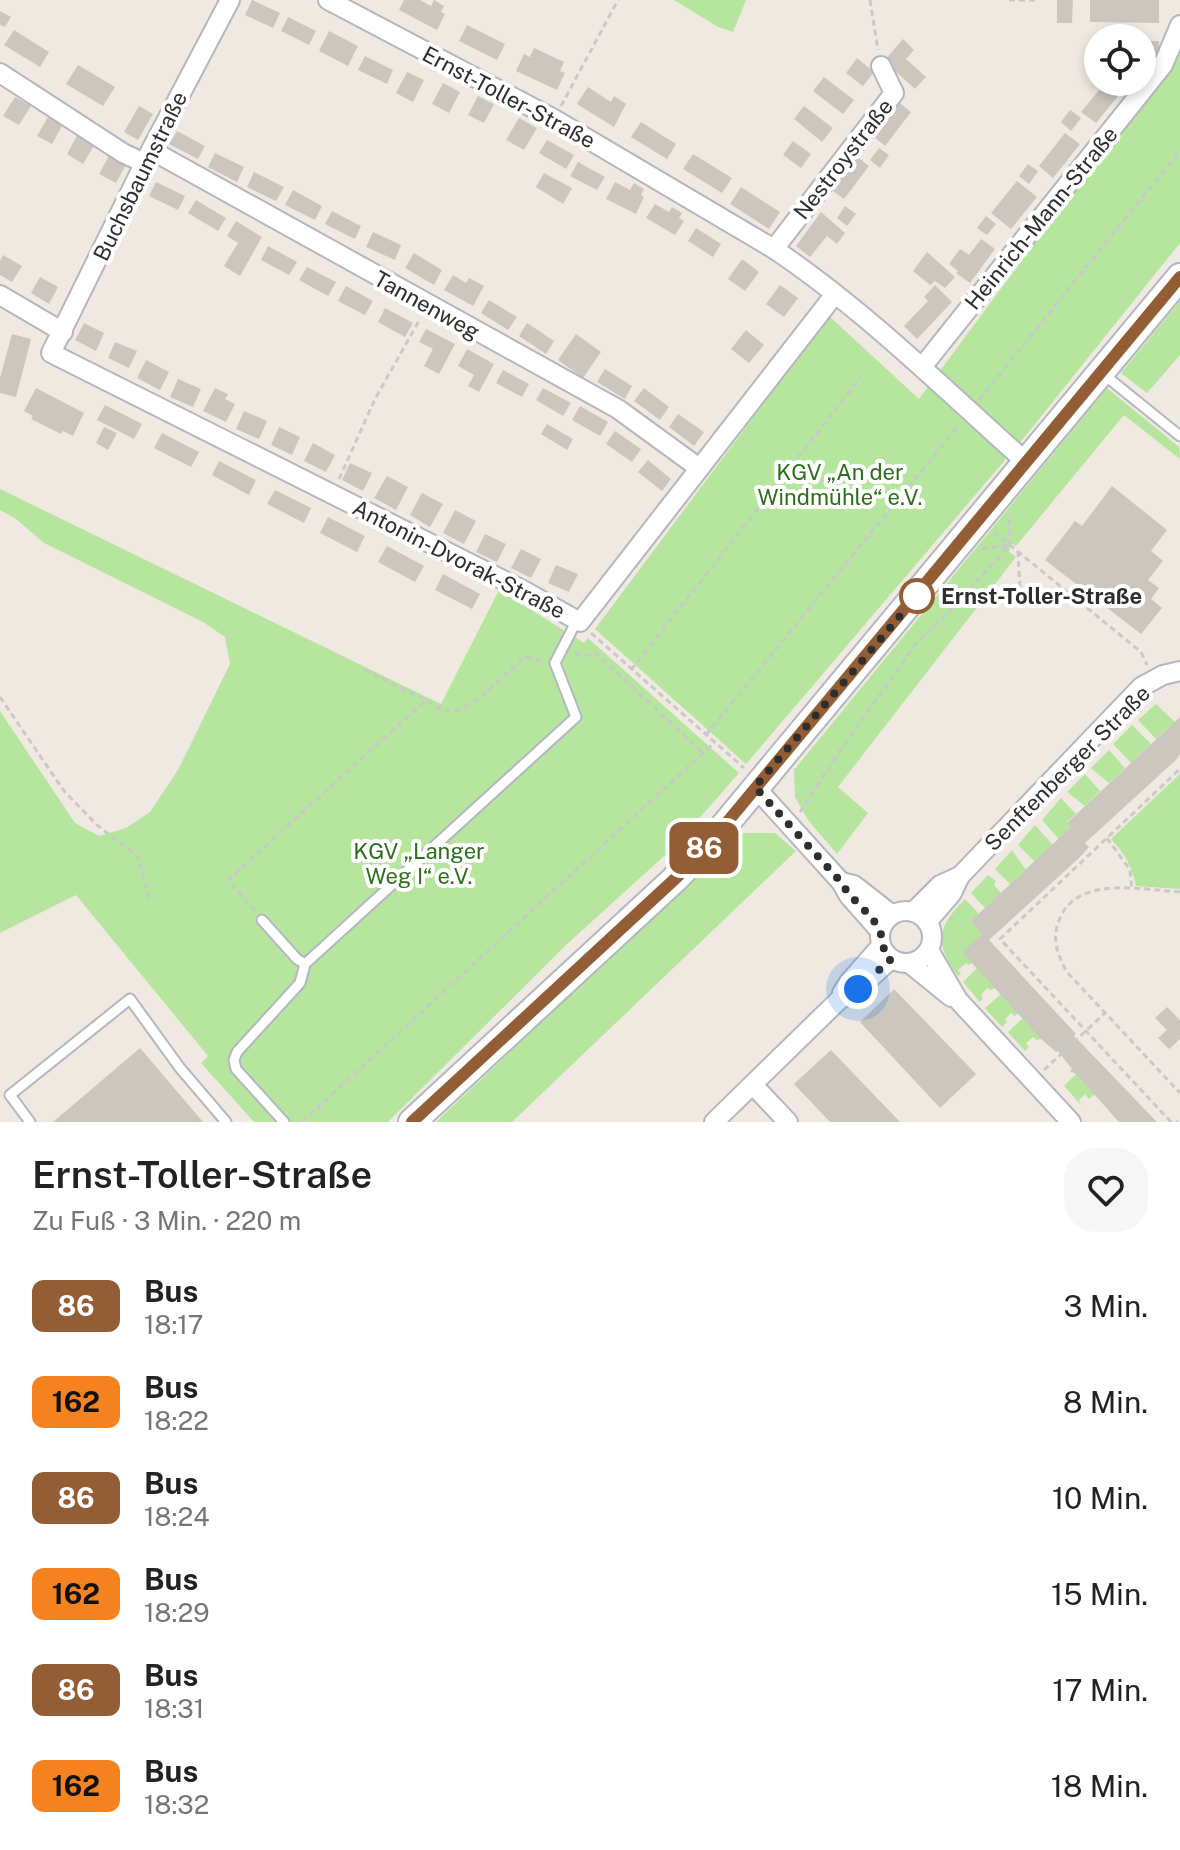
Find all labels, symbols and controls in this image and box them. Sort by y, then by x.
map controls [1084,24,1156,96]
button: locate [1084,24,1156,96]
street label: Ernst-Toller-Straße [418,41,600,153]
street label: Buchsbaumstraße [88,87,192,265]
street label: Nestroystraße [788,94,898,224]
street label: Heinrich-Mann-Straße [959,121,1123,315]
street label: Tannenweg [369,265,485,345]
park label: KGV „An der Windmühle“ e.V. [757,459,923,510]
street label: Antonin-Dvorak-Straße [348,494,570,624]
marker: Ernst-Toller-Straße [900,579,934,613]
place label: Ernst-Toller-Straße [941,583,1142,609]
street label: Senftenberger Straße [979,680,1155,856]
line badge: 86 [668,822,740,874]
text: 86 [685,831,723,864]
park label: KGV „Langer Weg I“ e.V. [353,838,485,889]
your location [838,969,878,1009]
button: heart [1064,1148,1148,1232]
text: Ernst-Toller-Straße [32,1152,372,1197]
text: Zu Fuß · 3 Min. · 220 m [32,1205,301,1236]
text: Bus [144,1273,198,1309]
text: 3 Min. [1064,1288,1148,1324]
text: 86 [57,1289,95,1322]
text: 18:17 [144,1309,203,1340]
text: Bus [144,1369,198,1405]
text: 8 Min. [1063,1384,1148,1420]
text: 162 [52,1385,100,1418]
text: 18:22 [144,1405,209,1436]
text: Bus [144,1465,198,1501]
text: 10 Min. [1052,1480,1148,1516]
text: 86 [57,1481,95,1514]
text: 18:24 [144,1501,210,1532]
text: Bus [144,1561,198,1597]
text: 15 Min. [1051,1576,1148,1612]
text: 162 [52,1577,100,1610]
text: 18:29 [144,1597,210,1628]
text: Bus [144,1657,198,1693]
text: 17 Min. [1052,1672,1148,1708]
text: 86 [57,1673,95,1706]
text: 18:31 [144,1693,204,1724]
text: Bus [144,1753,198,1789]
text: 18 Min. [1051,1768,1148,1804]
text: 162 [52,1769,100,1802]
text: 18:32 [144,1789,209,1820]

